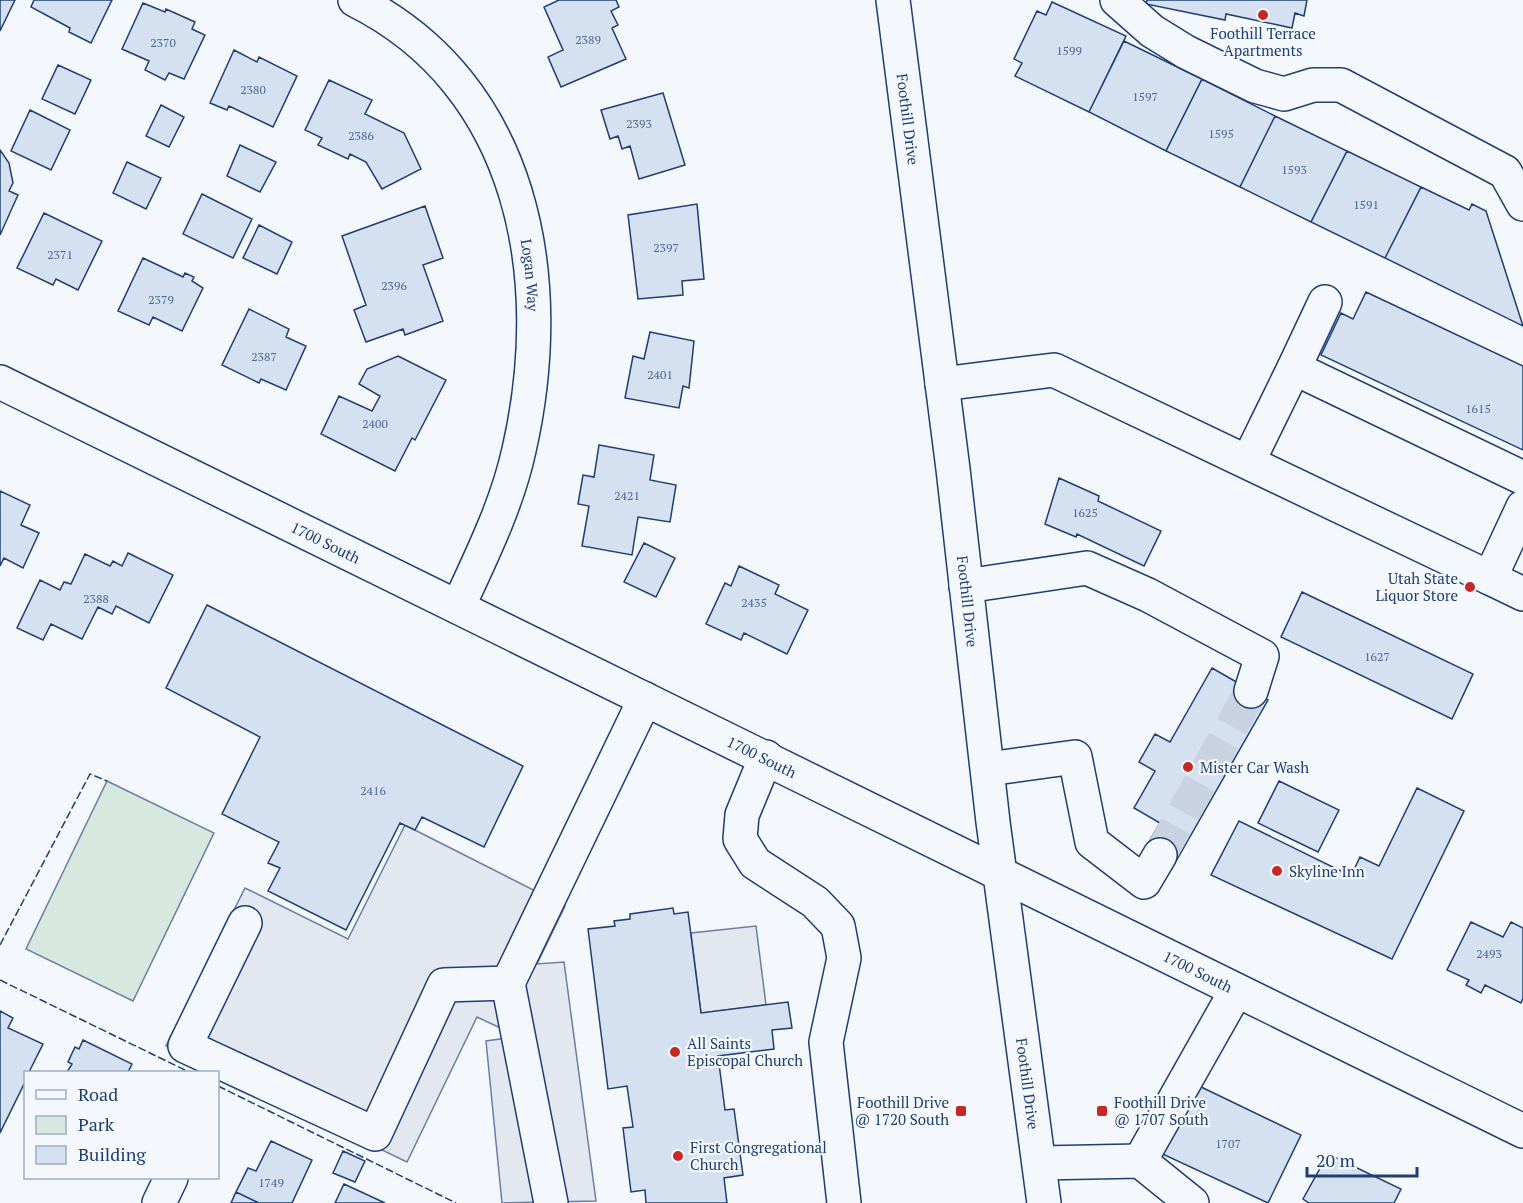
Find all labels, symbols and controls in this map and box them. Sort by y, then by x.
marker: Foothill Terrace Apartments [1256,8,1270,22]
place label: Foothill Terrace Apartments [1210,23,1316,60]
house number: 2389 [575,32,601,47]
house number: 2370 [150,35,176,50]
house number: 1599 [1056,43,1082,58]
street label: Foothill Drive [892,72,924,166]
house number: 2380 [240,82,266,97]
house number: 1597 [1132,89,1158,104]
house number: 2393 [626,116,652,131]
house number: 1595 [1208,126,1234,141]
house number: 2386 [348,128,374,143]
house number: 1593 [1281,162,1307,177]
house number: 1591 [1353,197,1379,212]
street label: Logan Way [517,237,544,312]
house number: 2397 [653,240,679,255]
house number: 2371 [47,247,73,262]
house number: 2396 [381,278,407,293]
house number: 2379 [148,292,174,307]
house number: 2387 [251,349,277,364]
house number: 2401 [647,367,673,382]
house number: 1615 [1465,401,1491,416]
house number: 2400 [362,416,388,431]
house number: 2421 [614,488,640,503]
house number: 1625 [1072,505,1098,520]
street label: 1700 South [288,517,364,568]
street label: Foothill Drive [953,554,983,648]
place label: Utah State Liquor Store [1376,568,1458,605]
marker: Utah State Liquor Store [1463,580,1477,594]
house number: 2388 [83,591,109,606]
house number: 2435 [741,595,767,610]
house number: 1627 [1364,649,1390,664]
street label: 1700 South [724,731,800,782]
place label: Mister Car Wash [1200,757,1309,777]
marker: Mister Car Wash [1181,760,1195,774]
house number: 2416 [360,783,386,798]
place label: Skyline Inn [1289,861,1365,881]
marker: Skyline Inn [1270,864,1284,878]
street label: 1700 South [1160,946,1236,997]
house number: 2493 [1476,946,1502,961]
place label: All Saints Episcopal Church [687,1033,803,1070]
street label: Foothill Drive [1012,1037,1044,1131]
marker: All Saints Episcopal Church [668,1045,682,1059]
legend [24,1071,219,1179]
text: Road [78,1082,118,1106]
place label: Foothill Drive @ 1720 South [854,1092,949,1129]
place label: Foothill Drive @ 1707 South [1114,1092,1209,1129]
marker: Foothill Drive @ 1720 South [954,1104,968,1118]
marker: Foothill Drive @ 1707 South [1095,1104,1109,1118]
text: Park [78,1112,115,1136]
house number: 1707 [1215,1136,1241,1151]
place label: First Congregational Church [690,1137,827,1174]
scale bar [1307,1140,1416,1178]
text: Building [78,1142,146,1166]
text: 20 m [1316,1148,1356,1172]
marker: First Congregational Church [671,1149,685,1163]
house number: 1749 [258,1175,284,1190]

